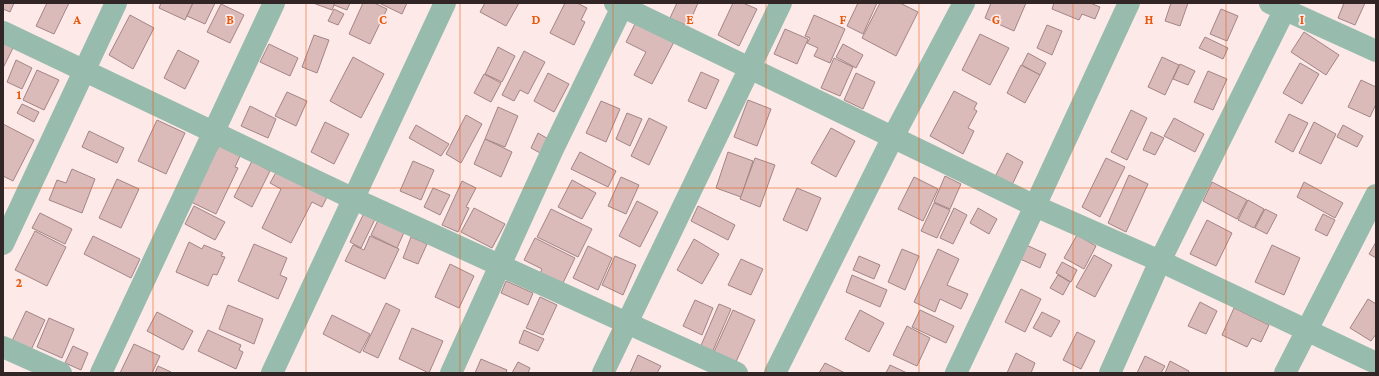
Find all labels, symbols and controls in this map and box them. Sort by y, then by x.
text: A [72,12,81,27]
text: B [226,12,234,27]
text: C [379,12,387,27]
text: D [532,12,541,27]
text: E [686,12,694,27]
text: F [840,12,847,27]
text: G [992,12,1000,27]
text: H [1145,12,1154,27]
text: I [1300,12,1304,27]
text: 1 [17,87,22,102]
text: 2 [16,275,23,290]

